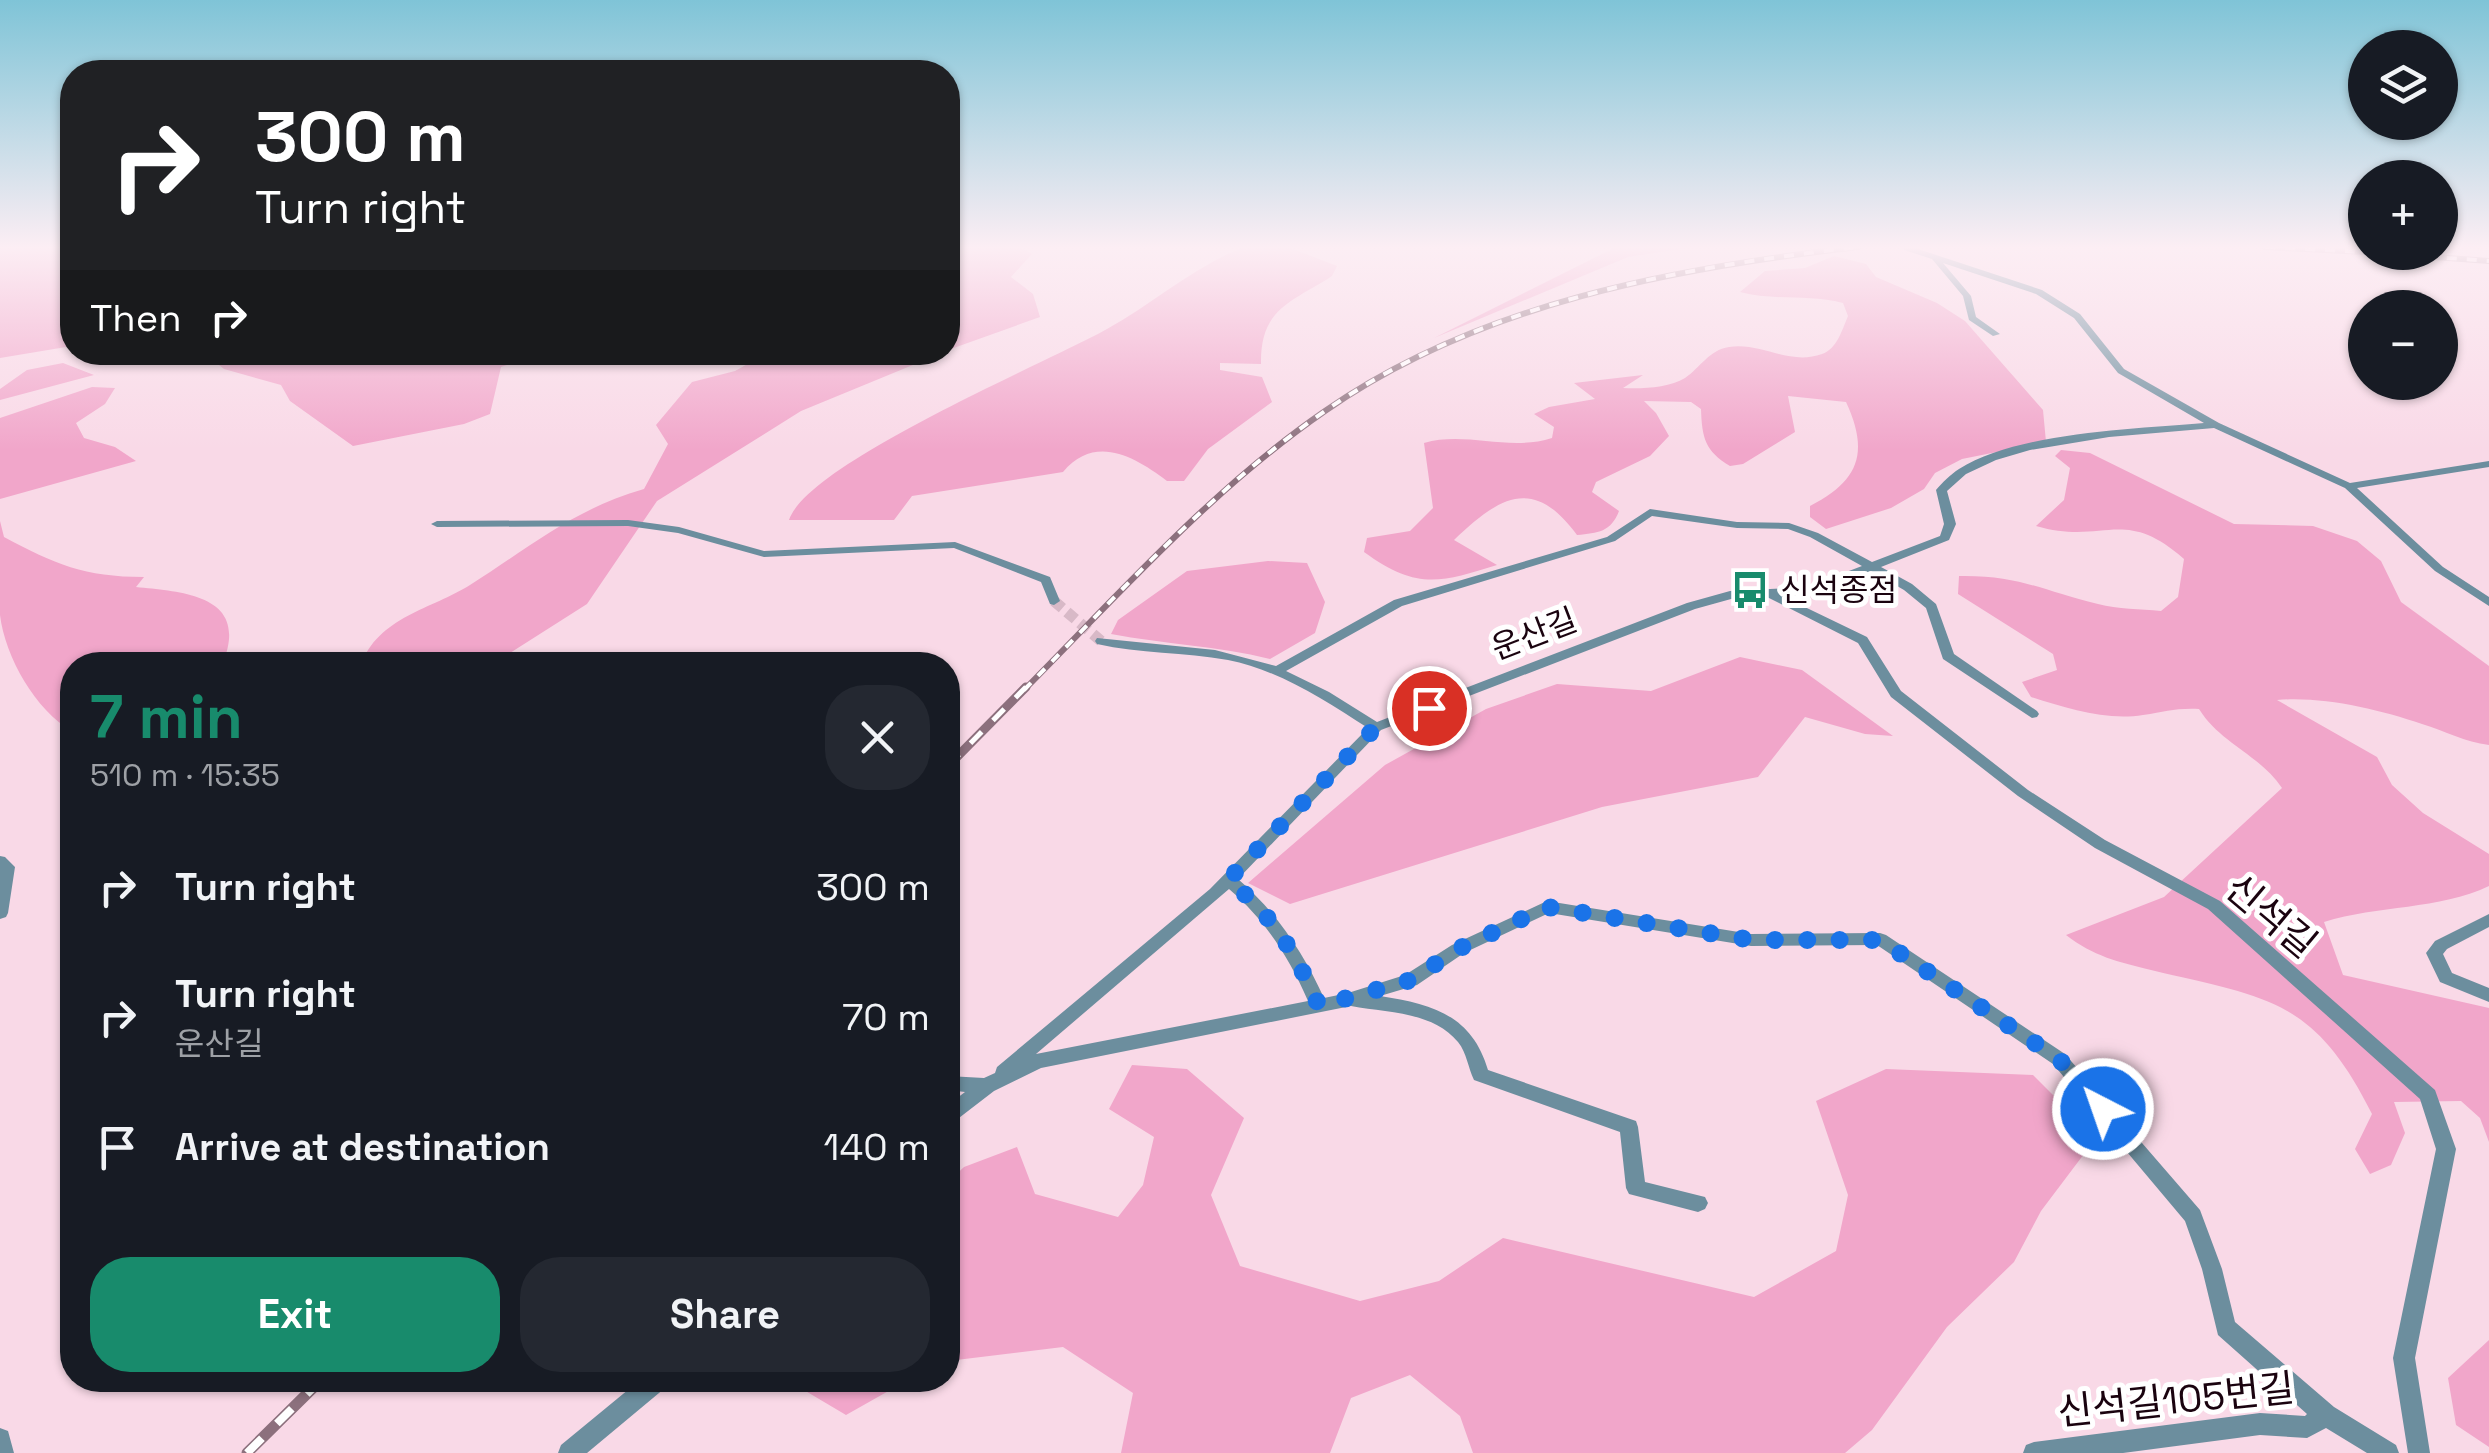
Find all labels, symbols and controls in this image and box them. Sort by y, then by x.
map controls [2348,30,2458,400]
button: layers [2348,30,2458,140]
text: 300 m [255,92,466,181]
icon: right [90,100,220,230]
button: + [2348,160,2458,270]
text: Turn right [255,179,466,236]
icon: right [201,290,256,345]
button: − [2348,290,2458,400]
text: Then [90,294,181,342]
bus stop icon: 신석종점 [1729,569,1771,611]
place label: 신석종점 [1780,570,1898,610]
street label: 운산길 [1486,600,1582,668]
pin [1387,666,1472,751]
text: 7 min [90,679,243,756]
icon: arrive [1402,681,1457,736]
button: close [825,685,930,790]
text: 510 m · 15:35 [90,755,280,795]
icon: right [90,860,145,915]
text: Turn right [175,863,356,911]
text: 300 m [816,863,930,911]
street label: 신석길 [2215,864,2327,968]
text: Turn right [175,970,356,1018]
icon: right [90,990,145,1045]
text: 70 m [842,993,930,1041]
text: 운산길 [175,1024,263,1064]
position arrow [2051,1057,2155,1161]
icon: arrive [90,1120,145,1175]
text: Arrive at destination [175,1123,550,1171]
text: 140 m [824,1123,930,1171]
button: Exit [90,1257,500,1372]
button: Share [520,1257,930,1372]
street label: 신석길105번길 [2055,1364,2297,1436]

